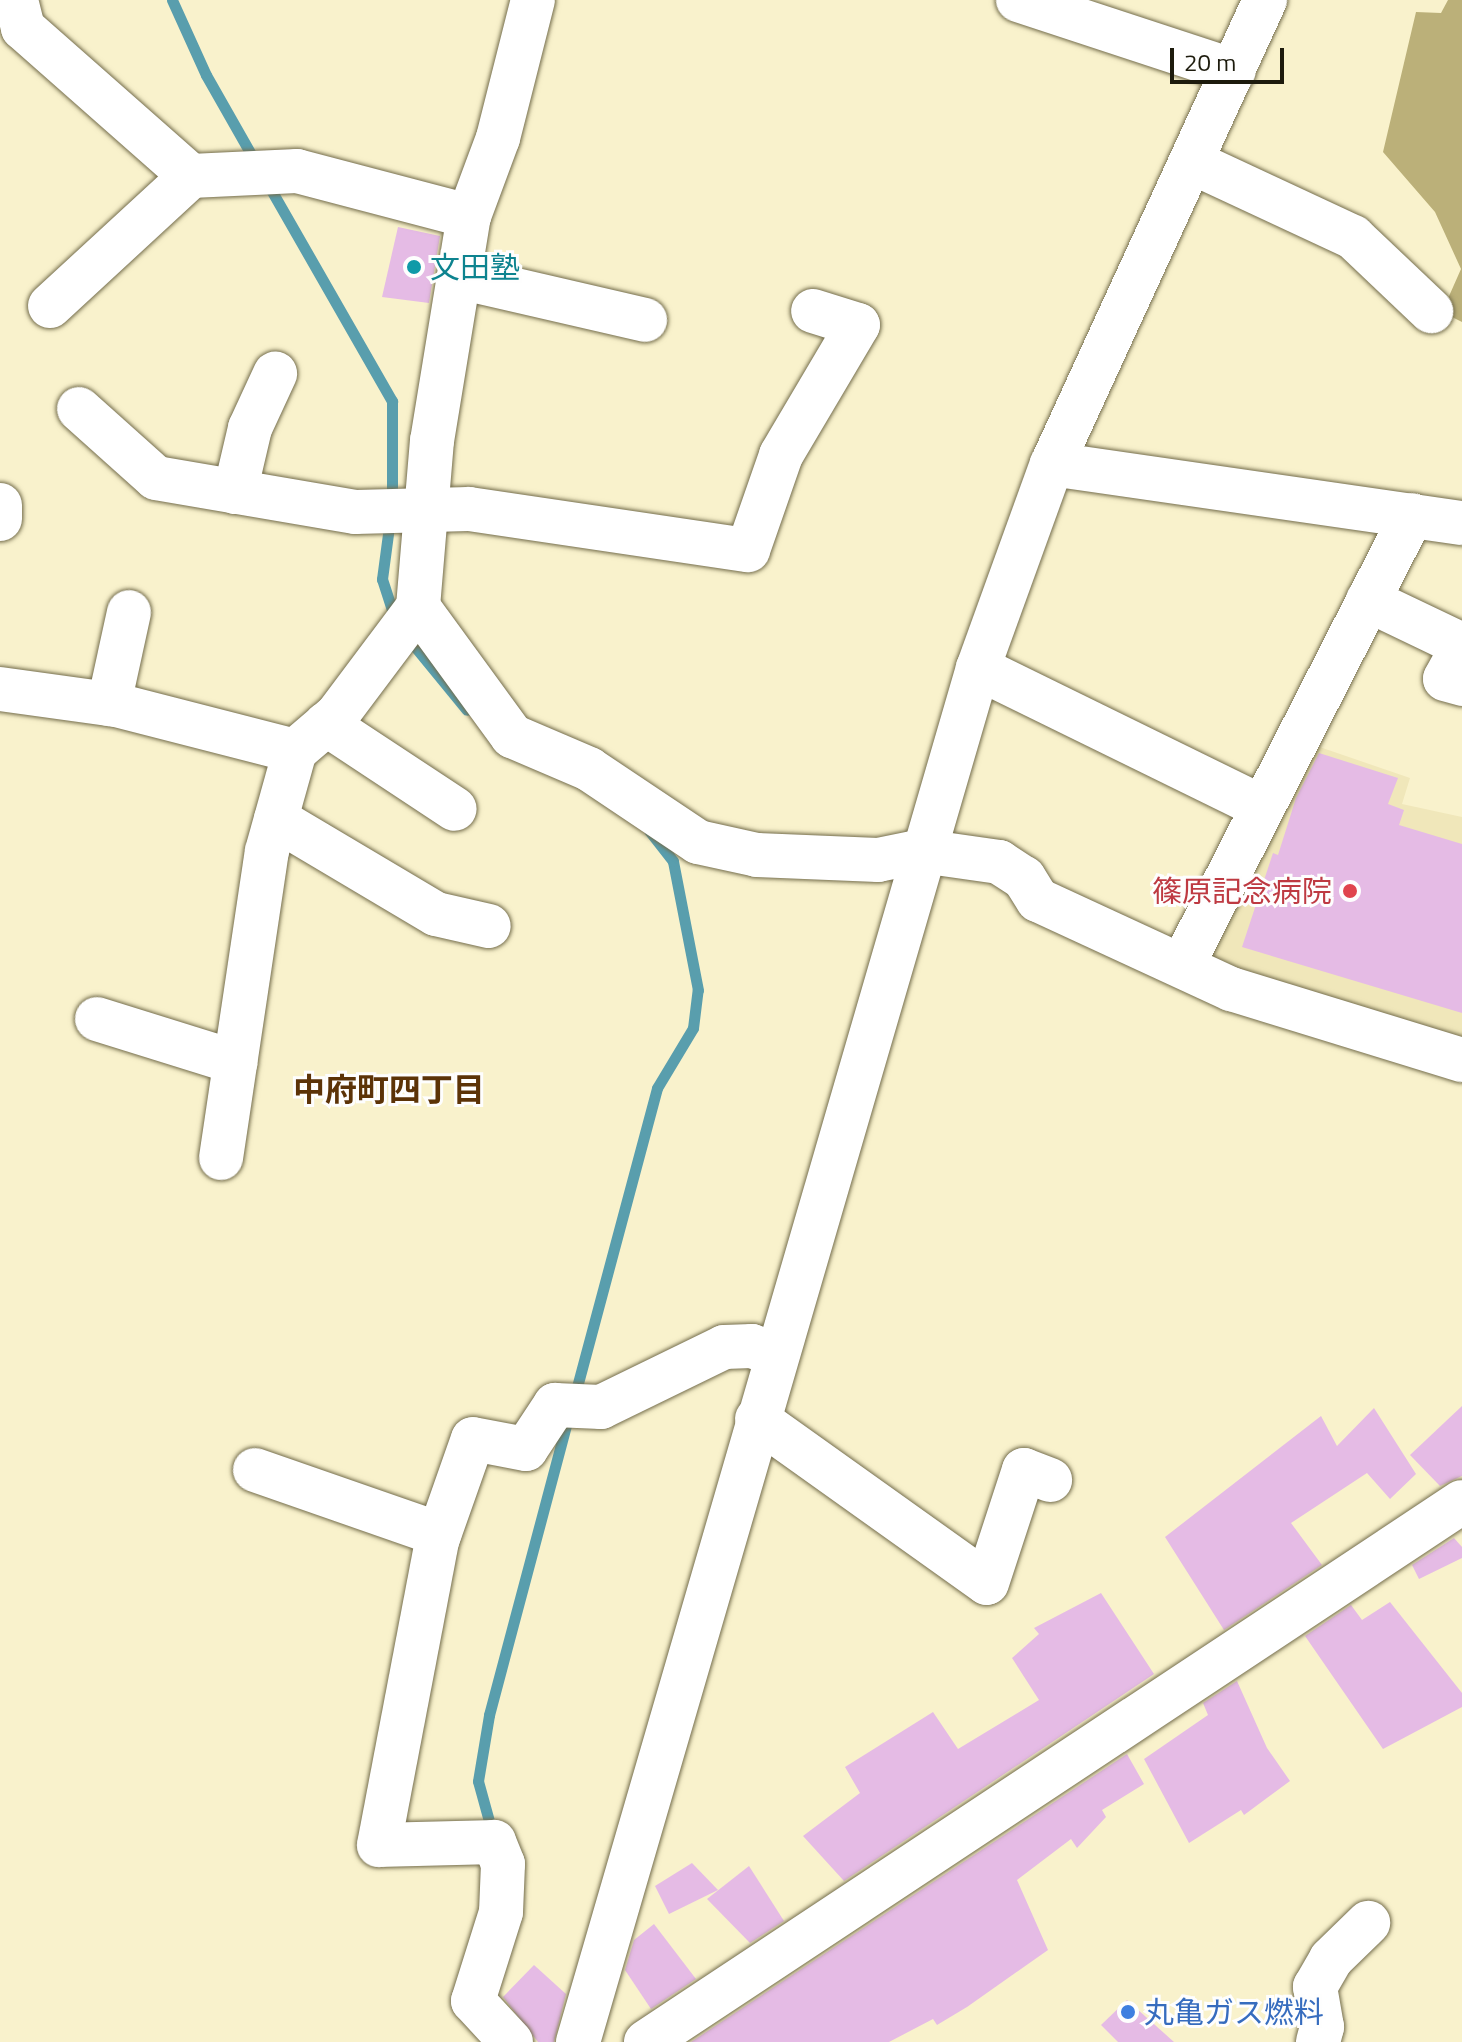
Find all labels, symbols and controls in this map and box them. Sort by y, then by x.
scale bar [1174,32,1288,82]
text: 20 m [1184,44,1236,80]
place label: 文田塾 [430,249,520,285]
marker: 文田塾 [405,258,423,276]
place label: 篠原記念病院 [1152,873,1332,909]
marker: 篠原記念病院 [1339,880,1361,902]
district label: 中府町四丁目 [293,1070,485,1108]
place label: 丸亀ガス燃料 [1144,1994,1324,2030]
marker: 丸亀ガス燃料 [1119,2003,1137,2021]

